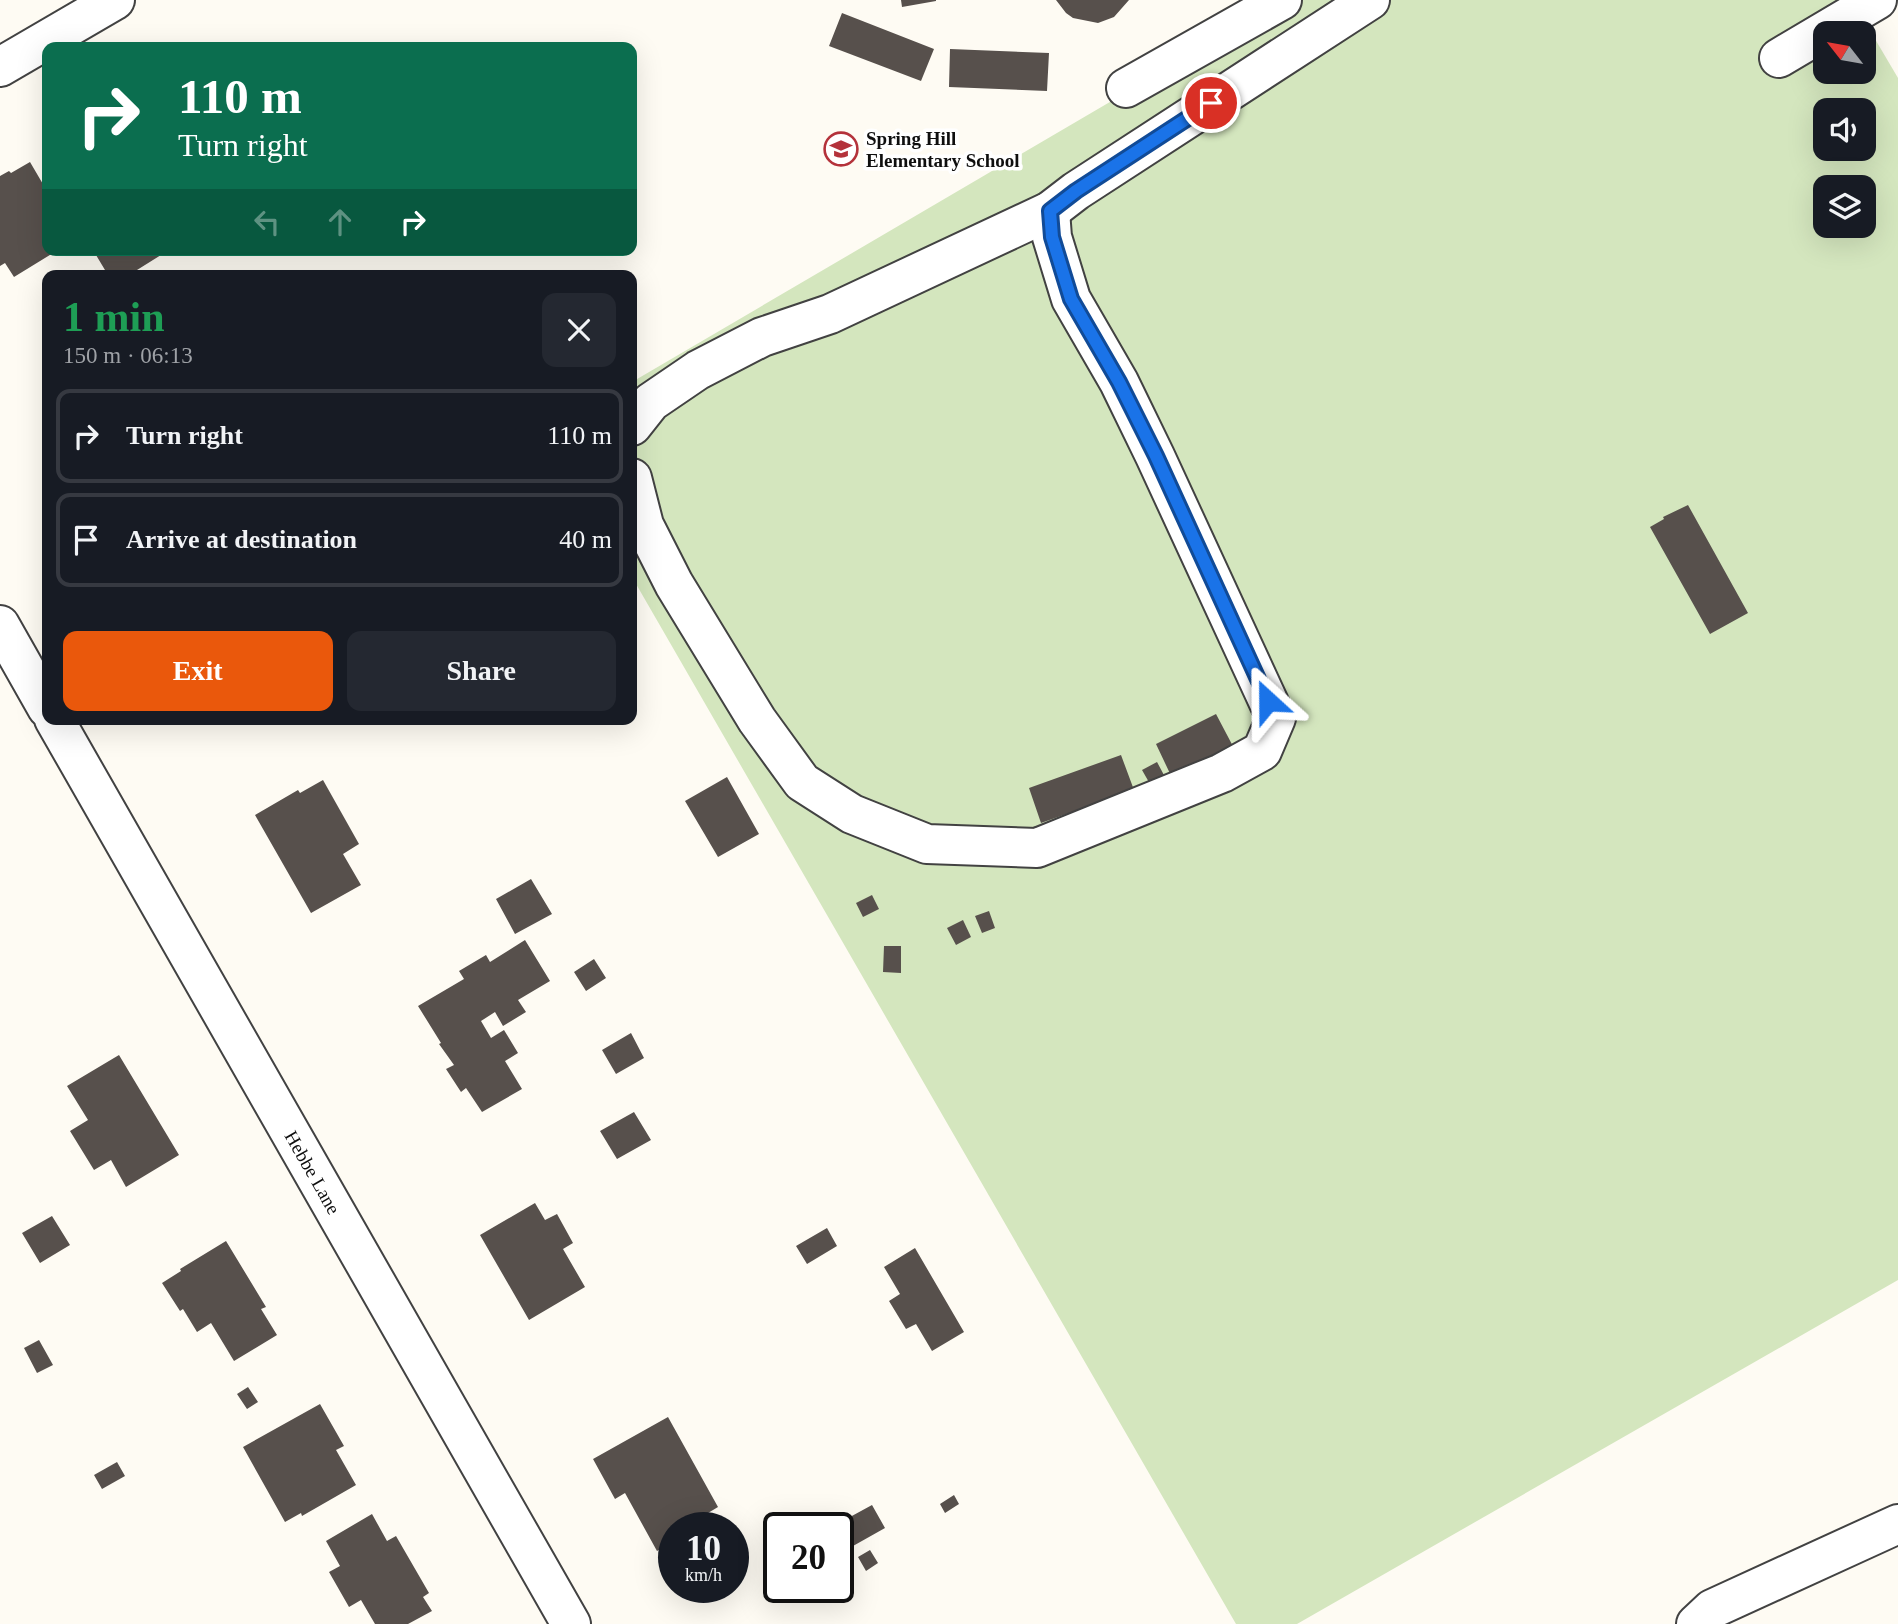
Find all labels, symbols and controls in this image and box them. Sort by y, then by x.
north arrow [1813,21,1876,84]
map controls [1813,21,1876,238]
text: 110 m [178,69,302,124]
icon: right [63,70,154,161]
pin [1181,73,1241,133]
icon: arrive [1192,84,1230,122]
button: sound [1813,98,1876,161]
text: Turn right [178,127,308,163]
place label: Spring Hill Elementary School [866,128,1020,171]
school or university icon: Spring Hill Elementary School [822,130,860,168]
button: layers [1813,175,1876,238]
icon: left [248,203,286,241]
icon: ahead [321,203,359,241]
icon: right [394,203,432,241]
button: close [542,293,616,367]
text: 1 min [63,294,165,340]
text: 150 m · 06:13 [63,343,193,368]
icon: right [67,417,105,455]
text: Turn right [126,421,243,450]
text: 110 m [547,421,612,450]
icon: arrive [67,521,105,559]
text: Arrive at destination [126,525,357,554]
text: 40 m [559,525,612,554]
button: Exit [63,631,333,711]
button: Share [347,631,616,711]
position arrow [1231,664,1305,738]
street label: Hebbe Lane [280,1127,345,1218]
speed limit sign: 20 [763,1512,854,1603]
text: 10 [686,1529,721,1568]
text: km/h [685,1565,722,1585]

